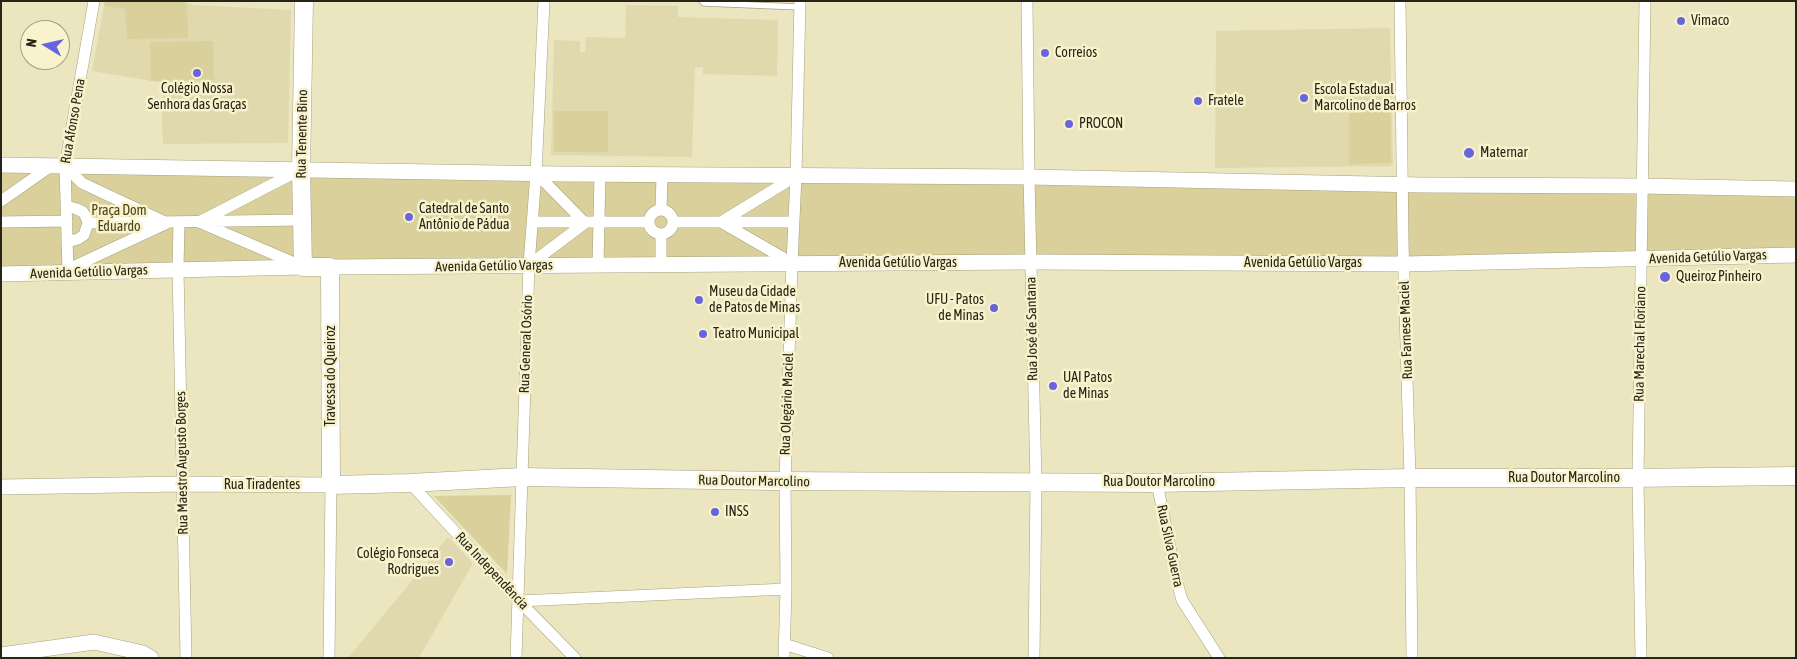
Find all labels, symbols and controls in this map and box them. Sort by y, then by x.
place label: Vimaco [1691,13,1729,29]
marker: Vimaco [1675,15,1687,27]
north arrow [20,20,70,70]
text: N [23,37,40,48]
place label: Correios [1055,45,1097,61]
marker: Correios [1039,47,1051,59]
marker: Colégio Nossa Senhora das Graças [191,67,203,79]
street label: Rua Afonso Pena [57,77,89,165]
place label: Colégio Nossa Senhora das Graças [147,81,247,114]
place label: Escola Estadual Marcolino de Barros [1314,82,1416,114]
street label: Rua Tenente Bino [293,89,311,179]
marker: Escola Estadual Marcolino de Barros [1298,92,1310,104]
place label: Fratele [1208,93,1244,109]
marker: Fratele [1192,95,1204,107]
place label: PROCON [1079,116,1123,132]
marker: PROCON [1063,118,1075,130]
place label: Maternar [1480,145,1528,161]
marker: Maternar [1462,146,1476,160]
place label: Catedral de Santo Antônio de Pádua [419,201,510,233]
park label: Praça Dom Eduardo [91,203,147,236]
marker: Catedral de Santo Antônio de Pádua [403,211,415,223]
street label: Avenida Getúlio Vargas [1649,247,1767,267]
street label: Avenida Getúlio Vargas [839,255,957,271]
street label: Avenida Getúlio Vargas [1244,255,1362,271]
street label: Avenida Getúlio Vargas [435,257,553,275]
street label: Avenida Getúlio Vargas [30,262,148,282]
place label: Queiroz Pinheiro [1676,269,1762,285]
marker: Queiroz Pinheiro [1658,270,1672,284]
street label: Rua José de Santana [1023,277,1041,381]
street label: Rua Farnese Maciel [1396,280,1416,380]
place label: Museu da Cidade de Patos de Minas [709,284,800,316]
street label: Rua Marechal Floriano [1631,286,1649,402]
place label: UFU - Patos de Minas [926,292,984,324]
street label: Rua General Osório [516,294,536,394]
marker: Museu da Cidade de Patos de Minas [693,294,705,306]
marker: UFU - Patos de Minas [988,302,1000,314]
street label: Travessa do Queiroz [323,325,339,427]
place label: Teatro Municipal [713,326,799,342]
marker: Teatro Municipal [697,328,709,340]
street label: Rua Olegário Maciel [777,352,797,456]
place label: UAI Patos de Minas [1063,370,1112,402]
marker: UAI Patos de Minas [1047,380,1059,392]
street label: Rua Maestro Augusto Borges [172,391,192,535]
street label: Rua Doutor Marcolino [1508,470,1620,486]
street label: Rua Doutor Marcolino [698,472,810,490]
street label: Rua Doutor Marcolino [1103,474,1215,490]
street label: Rua Tiradentes [224,477,300,493]
street label: Rua Silva Guerra [1153,503,1187,589]
place label: INSS [725,504,749,520]
marker: INSS [709,506,721,518]
street label: Rua Independência [452,529,532,613]
place label: Colégio Fonseca Rodrigues [357,546,439,578]
marker: Colégio Fonseca Rodrigues [443,556,455,568]

